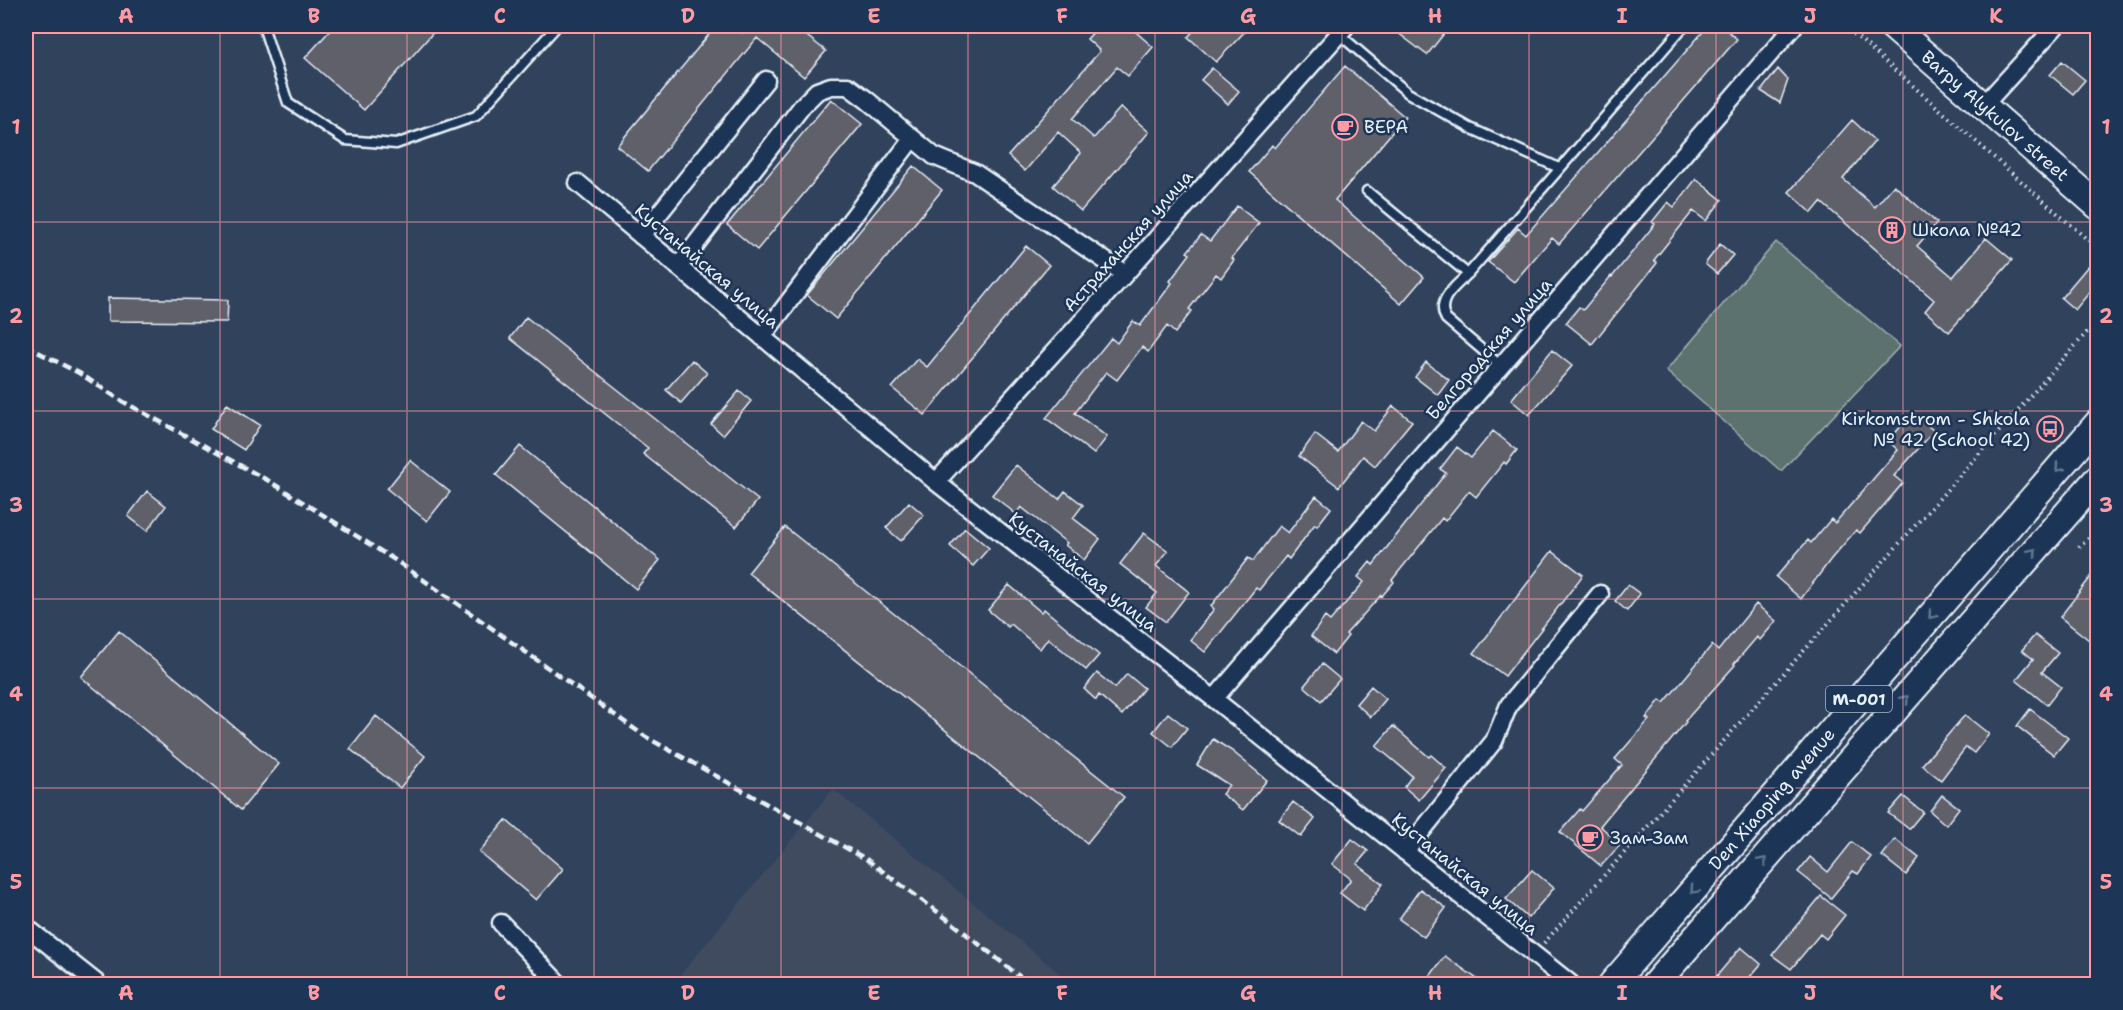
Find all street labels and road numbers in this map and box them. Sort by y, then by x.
street label: Barpy Alykulov street [1916,45,2074,187]
street label: Астраханская улица [1058,165,1198,317]
street label: Кустанайская улица [630,198,784,334]
street label: Белгородская улица [1421,273,1557,425]
street label: Кустанайская улица [1004,506,1162,638]
road number: M-001 [1826,686,1892,712]
street label: Den Xiaoping avenue [1703,723,1841,875]
street label: Кустанайская улица [1387,807,1543,941]

